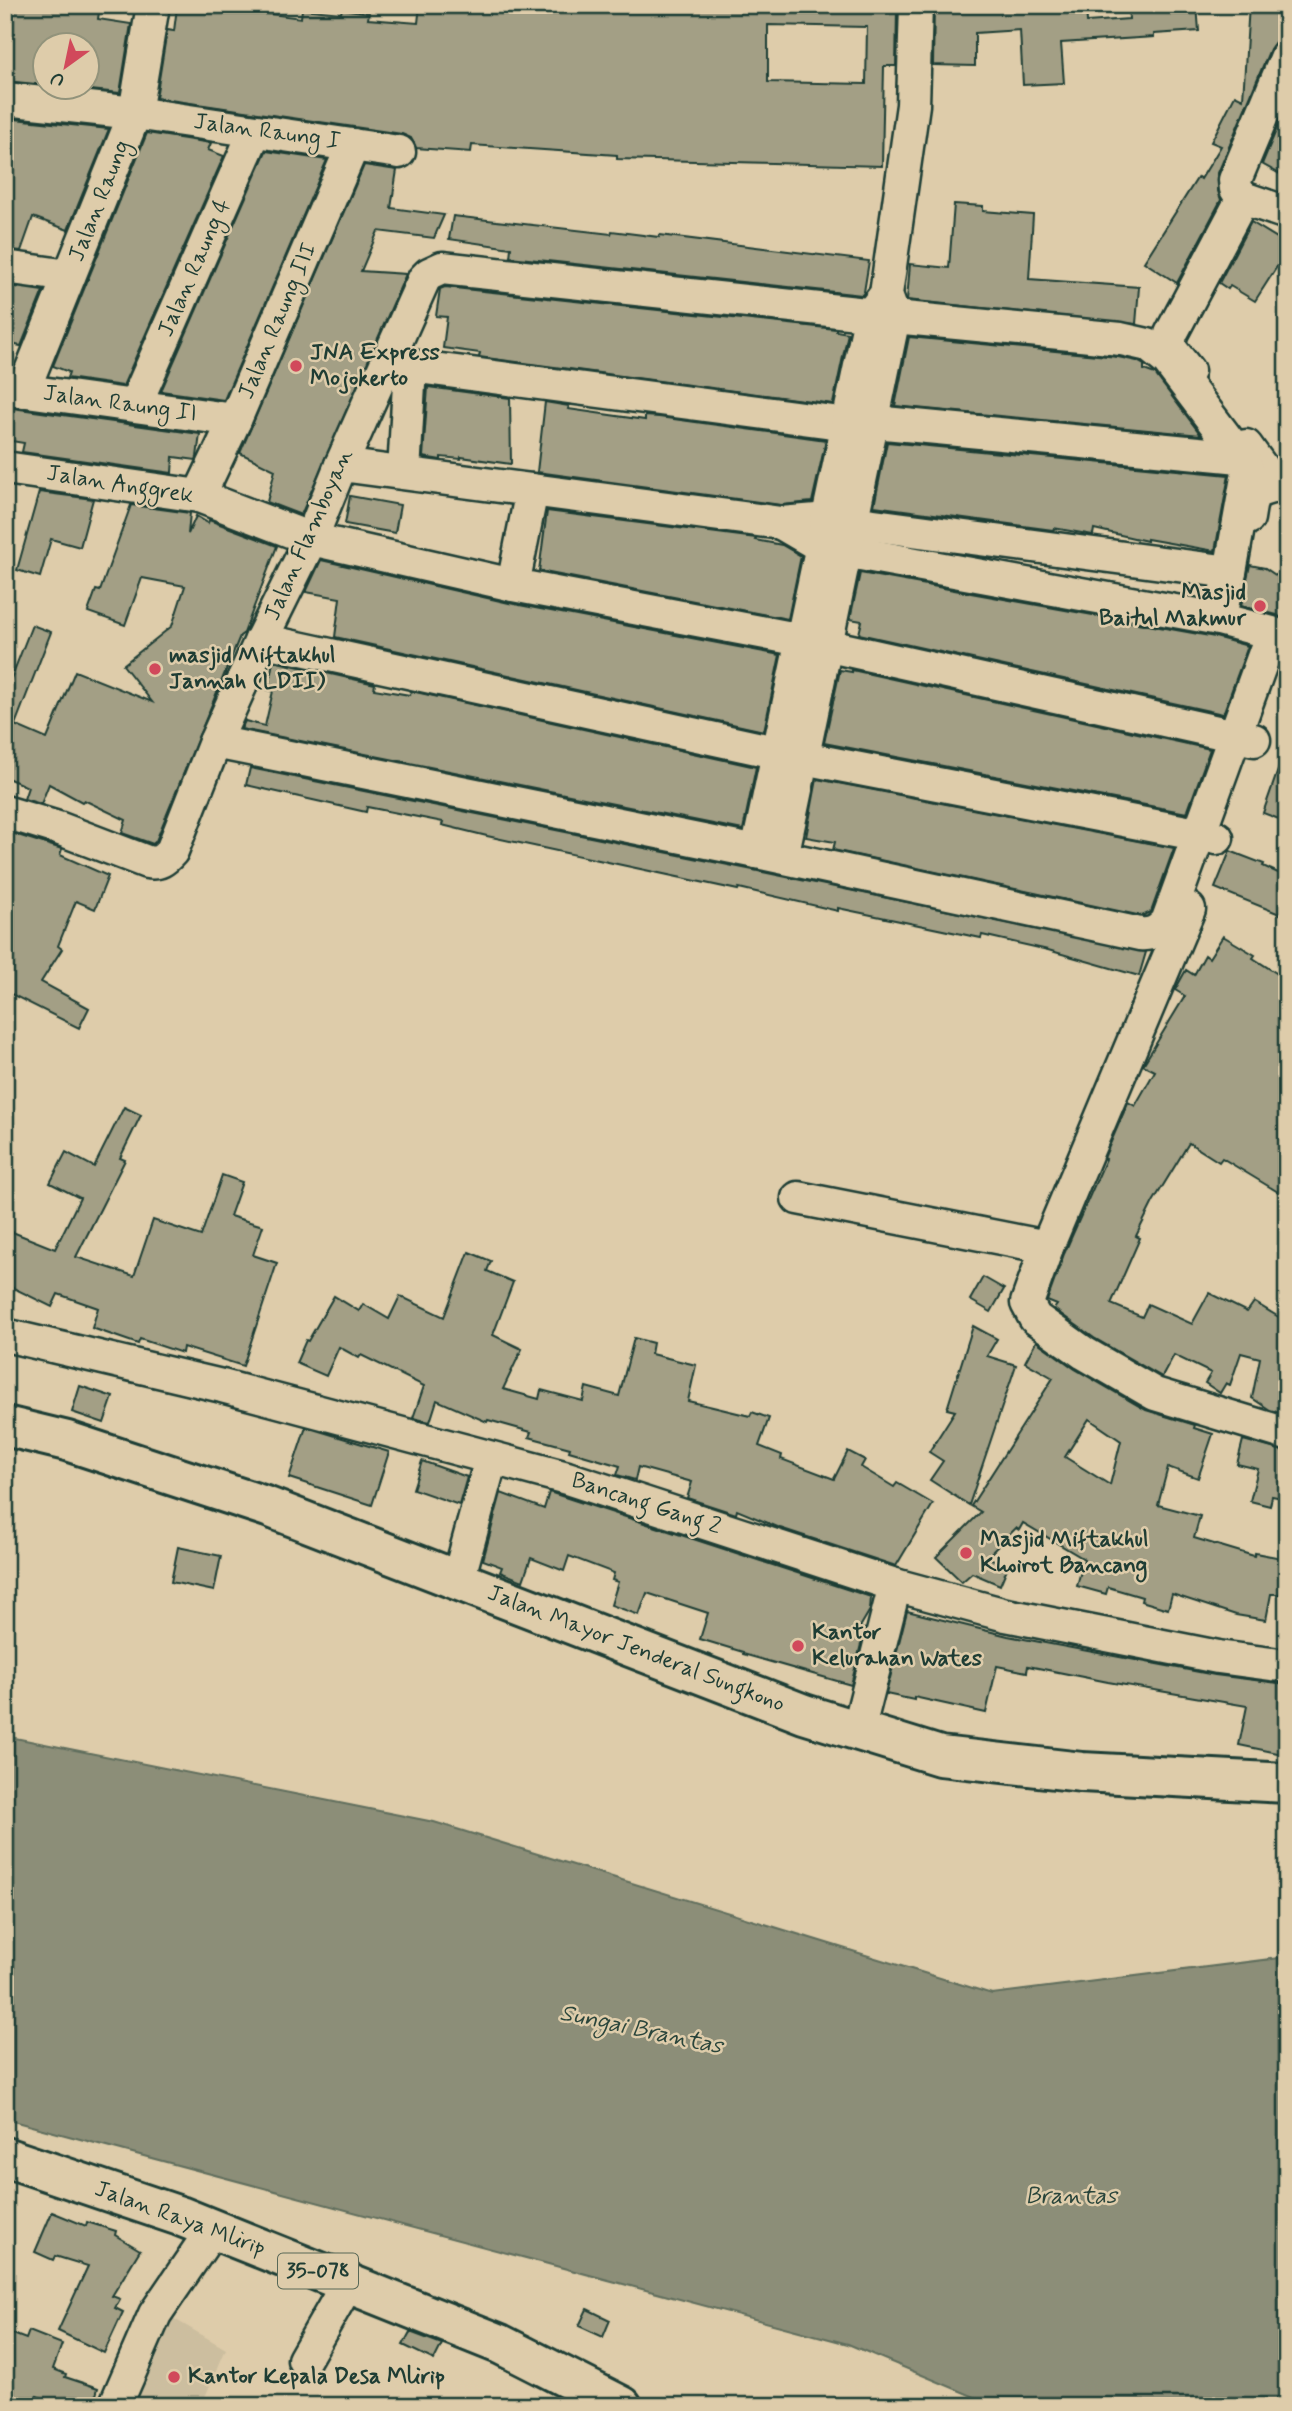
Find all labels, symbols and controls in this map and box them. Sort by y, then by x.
north arrow [32,32,102,102]
text: U [46,65,70,93]
street label: Jalan Raung I [191,107,342,159]
street label: Jalan Raung [62,136,140,267]
street label: Jalan Raung 4 [151,194,241,342]
street label: Jalan Raung III [232,238,326,404]
place label: JNA Express Mojokerto [310,338,441,394]
marker: JNA Express Mojokerto [288,358,304,374]
street label: Jalan Raung II [41,378,199,432]
street label: Jalan Flamboyan [258,444,360,626]
street label: Jalan Anggrek [44,459,196,513]
place label: Masjid Baitul Makmur [1099,578,1247,634]
marker: Masjid Baitul Makmur [1252,598,1268,614]
place label: masjid Miftakhul Jannah (LDII) [169,641,336,697]
marker: masjid Miftakhul Jannah (LDII) [147,661,163,677]
street label: Bancang Gang 2 [567,1466,725,1544]
place label: Masjid Miftakhul Khoirot Bancang [980,1525,1148,1583]
marker: Masjid Miftakhul Khoirot Bancang [958,1545,974,1561]
street label: Jalan Mayor Jenderal Sungkono [482,1578,789,1722]
place label: Kantor Kelurahan Wates [812,1618,983,1674]
marker: Kantor Kelurahan Wates [790,1638,806,1654]
water label: Sungai Brantas [557,1998,727,2065]
street label: Jalan Raya Mlirip [90,2174,270,2264]
water label: Brantas [1025,2181,1119,2212]
road number: 35-078 [278,2254,358,2288]
place label: Kantor Kepala Desa Mlirip [188,2362,445,2392]
marker: Kantor Kepala Desa Mlirip [166,2369,182,2385]

